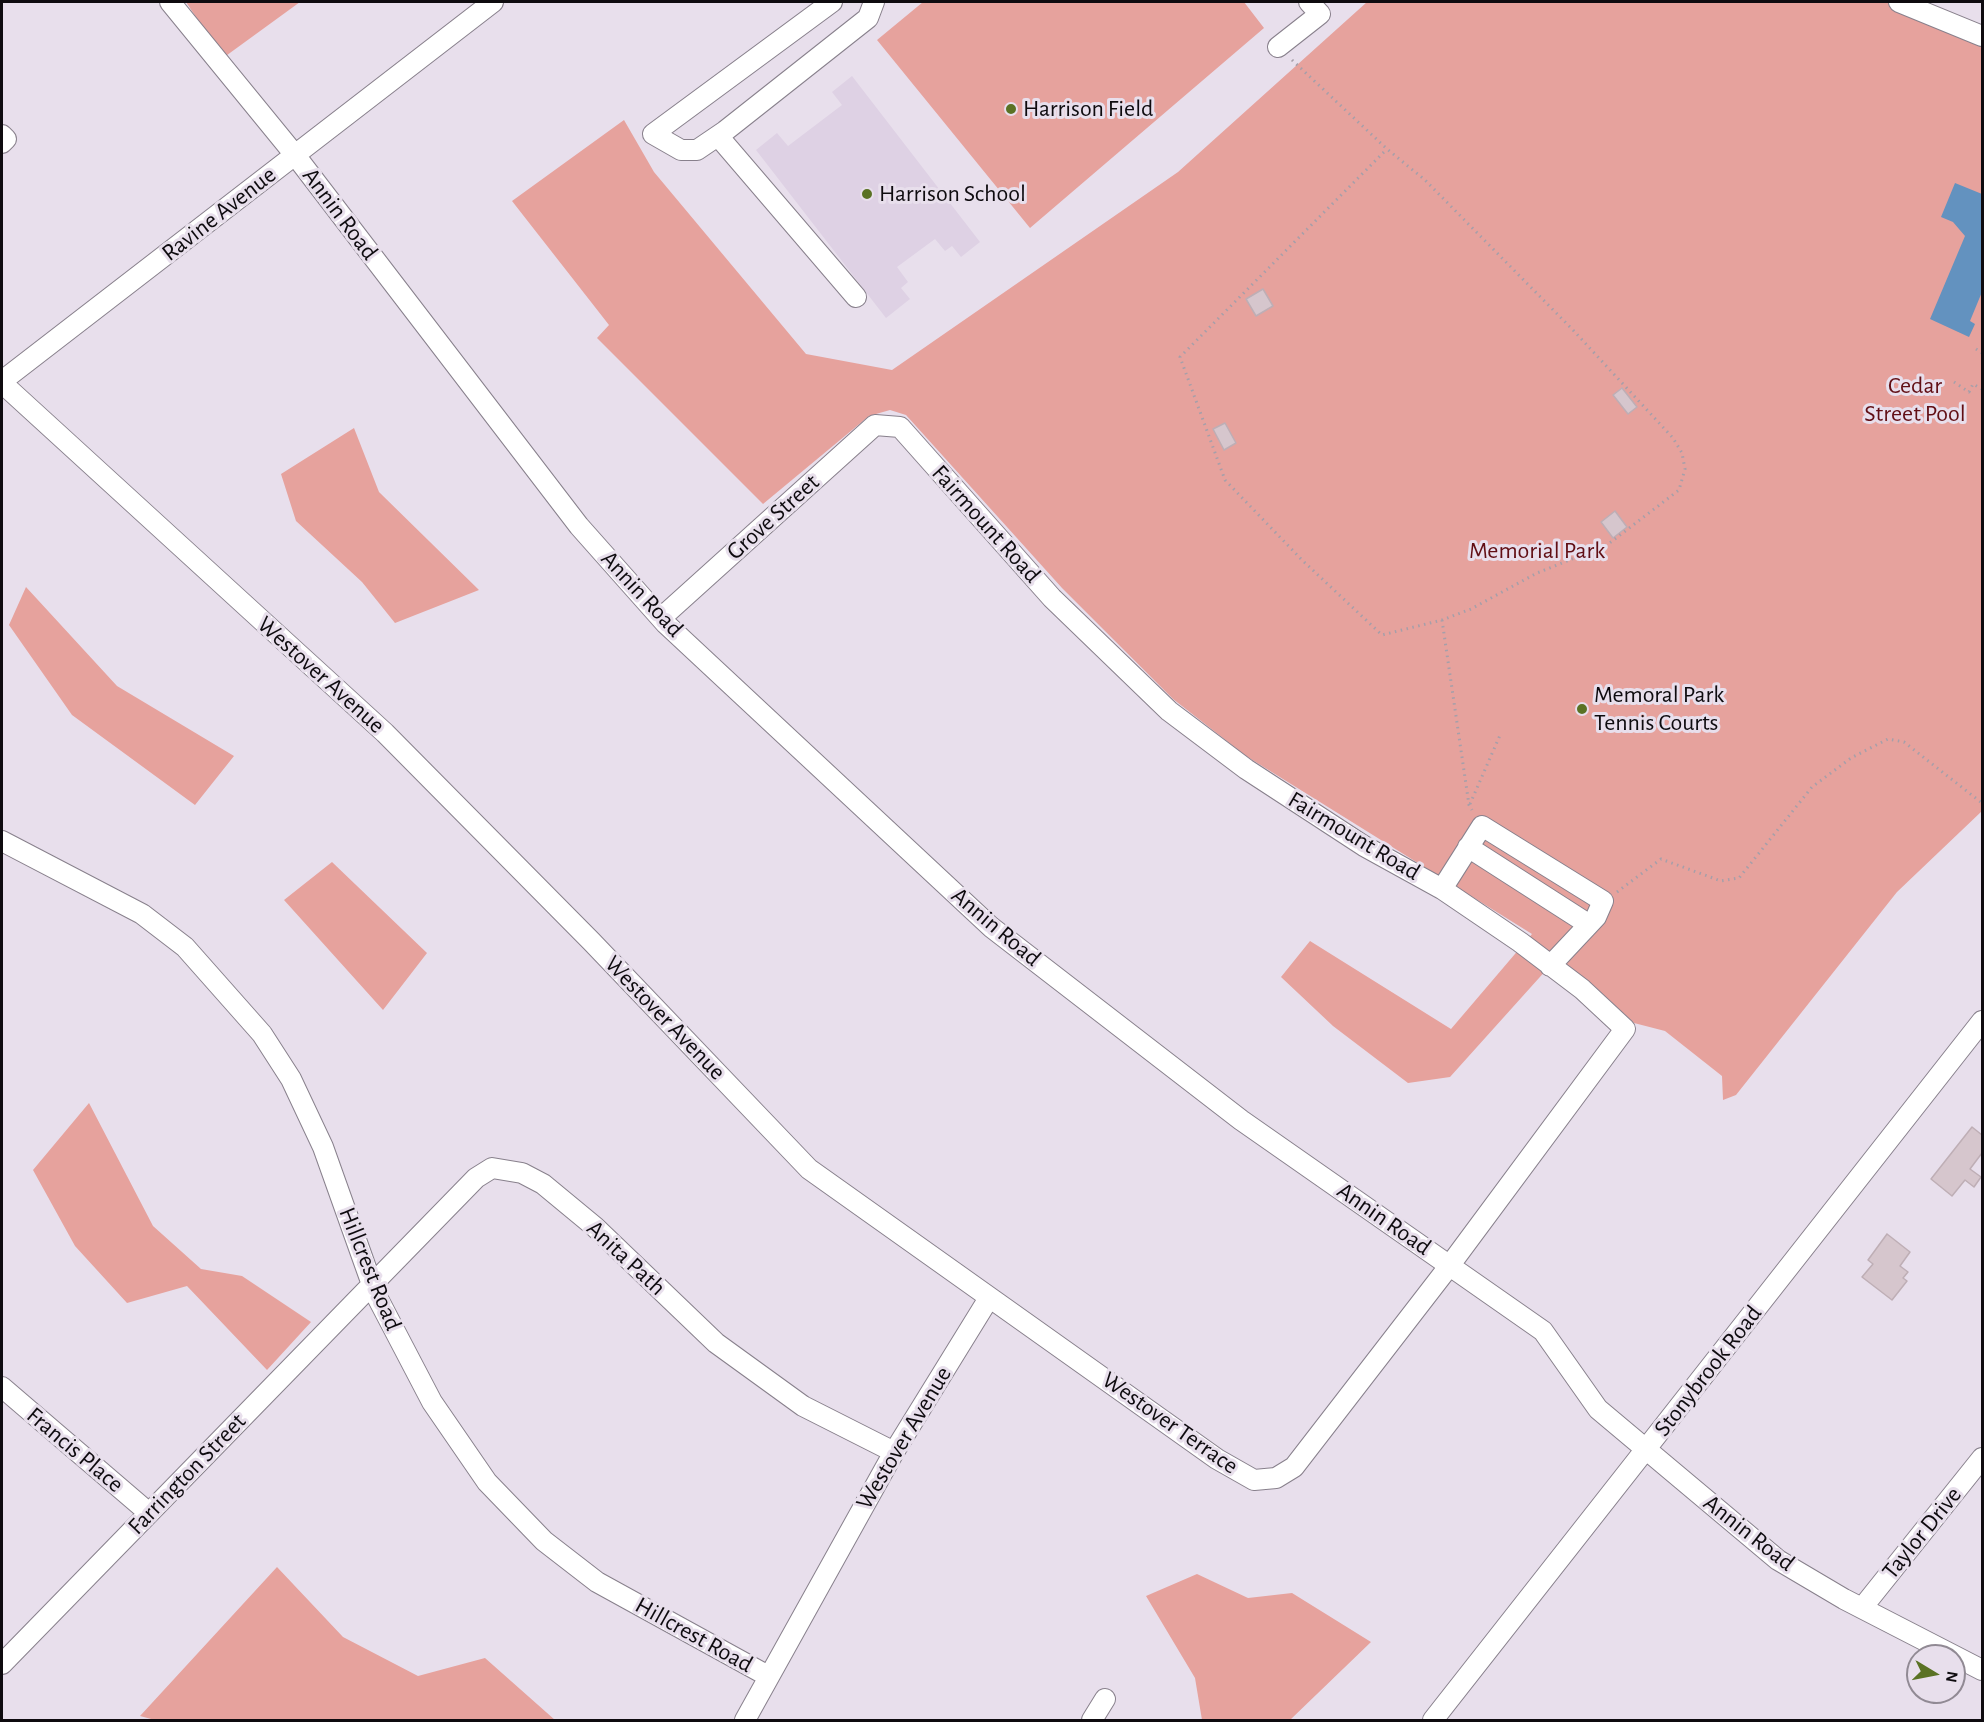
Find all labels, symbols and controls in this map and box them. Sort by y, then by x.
place label: Harrison Field [1023,95,1154,123]
marker: Harrison Field [1004,102,1018,116]
street label: Ravine Avenue [156,160,282,268]
street label: Annin Road [296,162,384,266]
place label: Harrison School [879,180,1026,208]
marker: Harrison School [860,187,874,201]
park label: Cedar Street Pool [1864,372,1966,428]
street label: Fairmount Road [925,459,1047,589]
street label: Grove Street [721,468,825,566]
park label: Memorial Park [1469,537,1605,565]
street label: Annin Road [595,545,689,643]
street label: Westover Avenue [251,610,391,740]
place label: Memoral Park Tennis Courts [1594,681,1724,737]
marker: Memoral Park Tennis Courts [1575,702,1589,716]
street label: Fairmount Road [1283,785,1425,887]
street label: Annin Road [945,881,1047,973]
street label: Westover Avenue [598,950,732,1086]
street label: Annin Road [1331,1176,1437,1262]
street label: Hillcrest Road [332,1203,408,1335]
street label: Anita Path [580,1214,672,1302]
street label: Stonybrook Road [1648,1300,1768,1442]
street label: Westover Avenue [850,1361,958,1515]
street label: Westover Terrace [1096,1365,1244,1481]
street label: Francis Place [21,1401,129,1499]
street label: Farrington Street [122,1407,252,1541]
street label: Taylor Drive [1876,1481,1968,1585]
street label: Annin Road [1698,1488,1800,1578]
street label: Hillcrest Road [630,1591,758,1679]
north arrow [1906,1644,1966,1704]
text: N [1943,1670,1961,1684]

